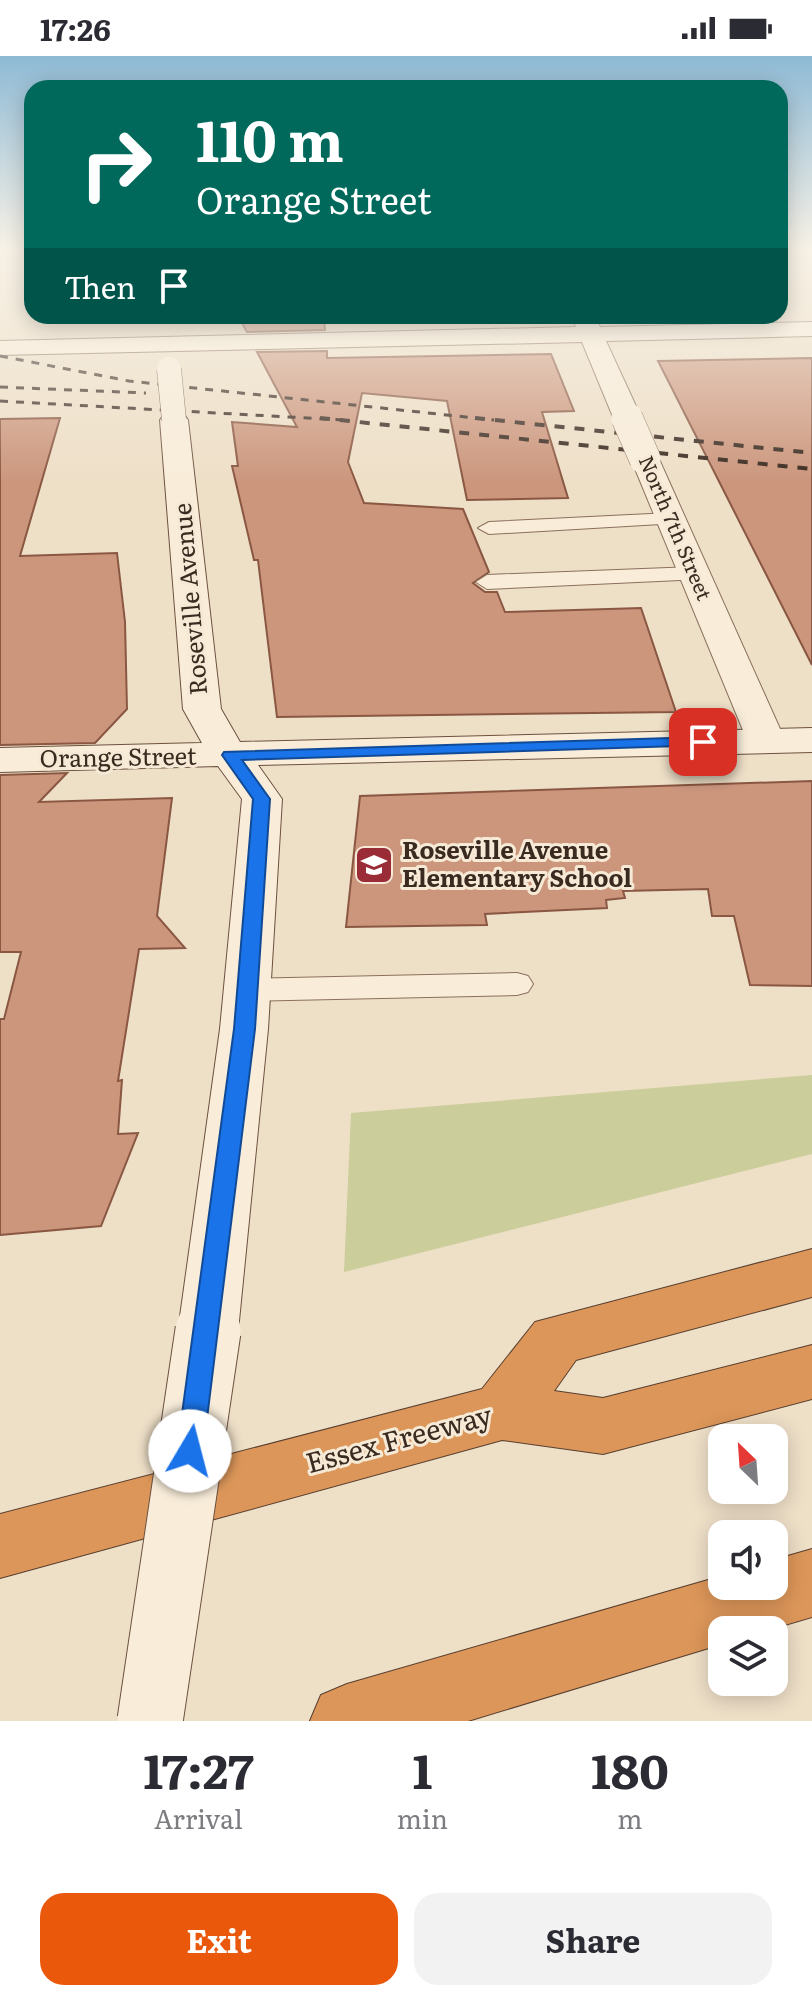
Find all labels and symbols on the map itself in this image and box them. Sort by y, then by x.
street label: North 7th Street [633,450,721,604]
street label: Roseville Avenue [163,502,214,697]
pin [669,708,737,776]
street label: Orange Street [39,737,197,774]
place label: Roseville Avenue Elementary School [402,831,632,894]
school or university icon: Roseville Avenue Elementary School [353,844,395,886]
street label: Essex Freeway [301,1392,497,1482]
position arrow [148,1409,232,1493]
north arrow [708,1424,788,1504]

